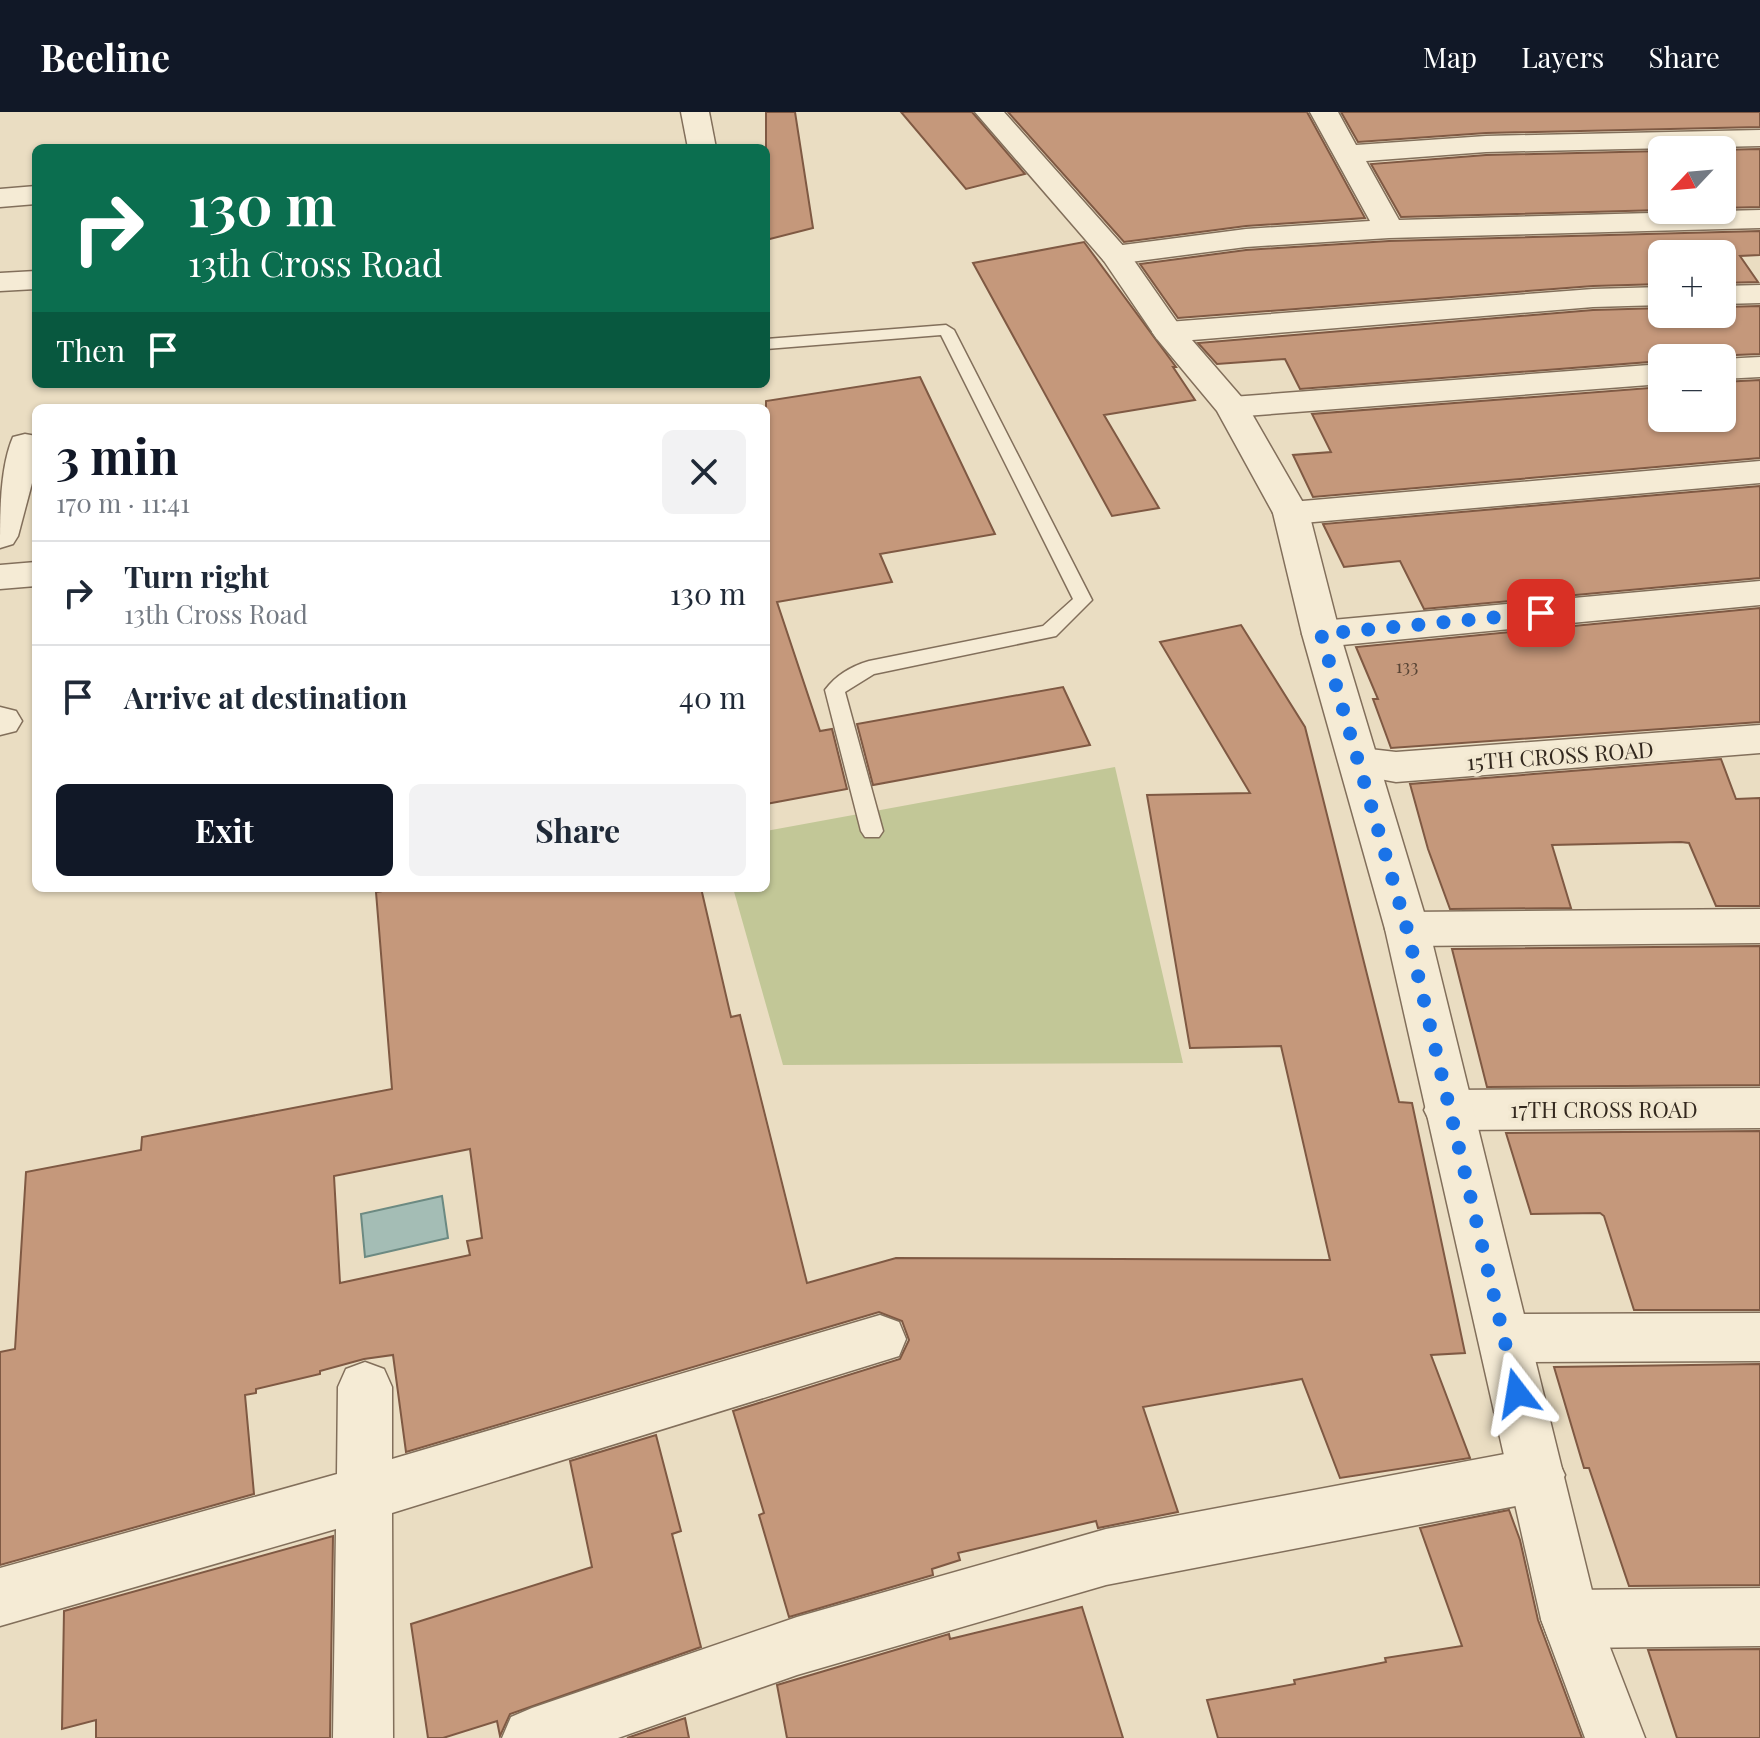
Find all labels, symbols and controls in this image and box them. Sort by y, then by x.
text: Beeline [40,31,170,82]
text: Map [1423,38,1477,75]
text: Layers [1521,38,1604,75]
text: Share [1648,38,1720,75]
north arrow [1648,136,1736,224]
map controls [1648,136,1736,432]
text: 130 m [188,166,336,241]
icon: right [56,176,160,280]
text: 13th Cross Road [188,238,443,286]
button: + [1648,240,1736,328]
icon: arrive [141,328,185,372]
text: Then [56,330,125,370]
button: − [1648,344,1736,432]
text: 3 min [56,423,178,487]
button: close [662,430,746,514]
text: 170 m · 11:41 [56,485,190,520]
text: Turn right [124,556,269,596]
icon: right [56,571,100,615]
text: 130 m [670,573,746,613]
pin [1507,579,1575,647]
icon: arrive [1519,591,1563,635]
text: 13th Cross Road [124,596,308,631]
house number: 133 [1396,654,1418,678]
icon: arrive [56,675,100,719]
text: Arrive at destination [124,677,407,717]
text: 40 m [679,677,746,717]
street label: 15TH CROSS ROAD [1466,734,1654,776]
button: Exit [56,784,393,876]
button: Share [409,784,746,876]
street label: 17TH CROSS ROAD [1510,1094,1698,1124]
position arrow [1475,1351,1559,1435]

